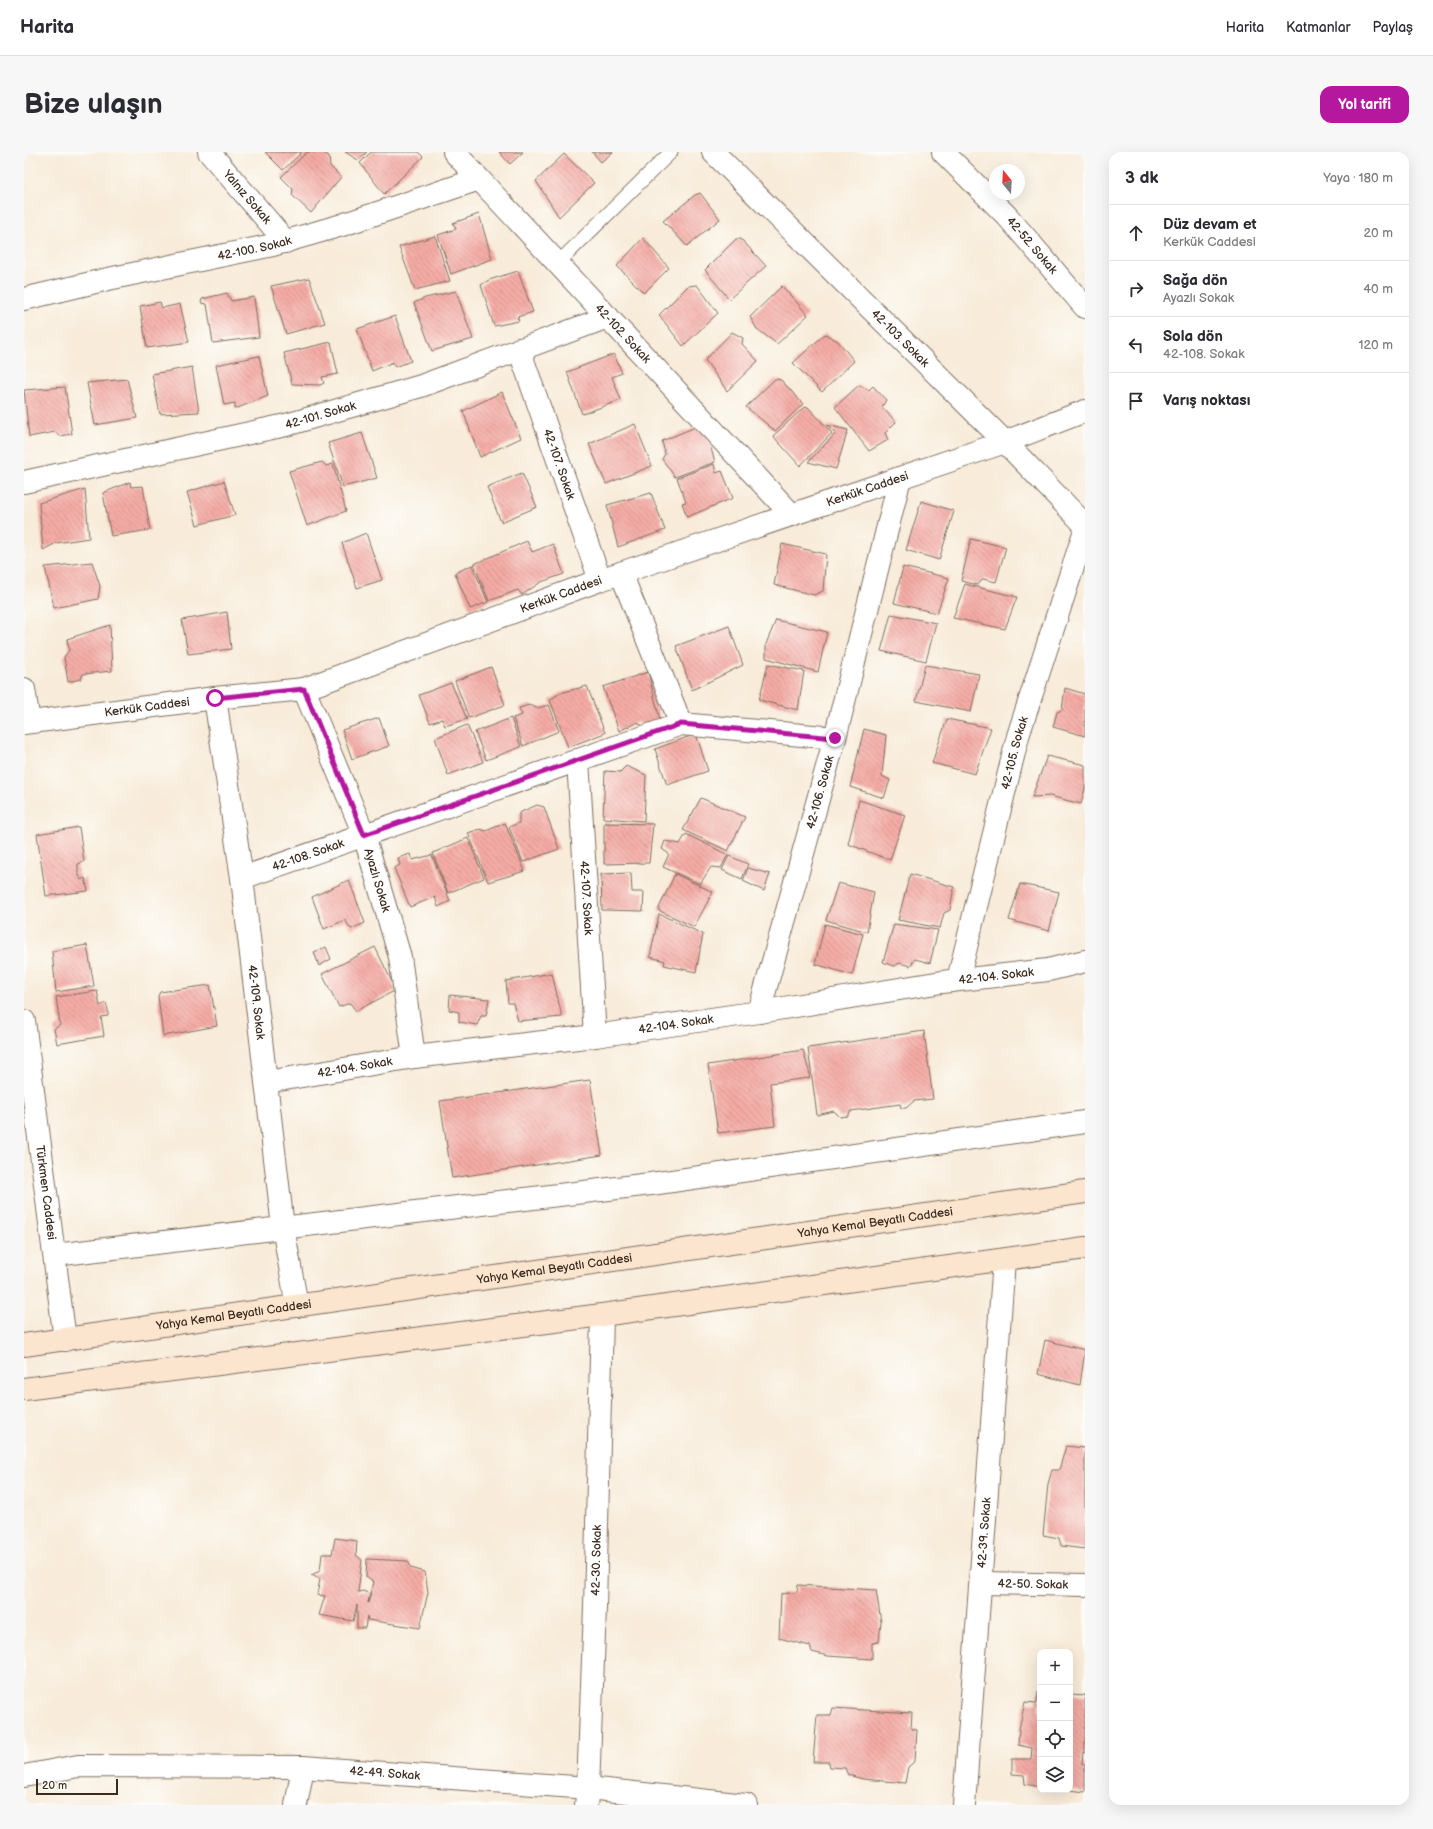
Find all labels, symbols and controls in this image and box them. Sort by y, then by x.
text: Harita [20,16,74,39]
text: Harita [1226,19,1264,36]
text: Katmanlar [1286,19,1351,36]
text: Paylaş [1373,19,1413,36]
button: Yol tarifi [1320,86,1409,123]
text: Bize ulaşın [24,88,163,121]
north arrow [989,164,1025,200]
street label: Yalnız Sokak [219,166,274,227]
text: 3 dk [1125,168,1158,188]
text: Yaya · 180 m [1323,170,1393,186]
street label: 42-52. Sokak [1003,214,1060,277]
text: Düz devam et [1163,215,1257,234]
icon: ahead [1125,222,1147,244]
text: 20 m [1363,225,1393,241]
street label: 42-100. Sokak [216,233,293,264]
text: Kerkük Caddesi [1163,234,1256,250]
text: Sağa dön [1163,271,1228,290]
icon: right [1125,278,1147,300]
text: 40 m [1363,281,1393,297]
text: Ayazlı Sokak [1163,290,1234,306]
street label: 42-102. Sokak [591,301,654,367]
street label: 42-103. Sokak [868,306,932,370]
text: Sola dön [1163,327,1223,346]
icon: left [1125,334,1147,356]
text: 120 m [1358,337,1393,353]
text: 42-108. Sokak [1163,346,1245,362]
icon: arrive [1125,390,1147,412]
text: Varış noktası [1163,391,1250,410]
street label: 42-101. Sokak [283,398,358,433]
street label: 42-107. Sokak [540,427,578,502]
street label: Kerkük Caddesi [824,468,911,510]
street label: Kerkük Caddesi [518,573,604,617]
route start [206,689,224,707]
street label: Kerkük Caddesi [103,694,191,720]
street label: 42-105. Sokak [998,714,1032,791]
route end [826,729,844,747]
street label: 42-106. Sokak [803,754,838,831]
street label: 42-108. Sokak [270,836,346,875]
street label: Ayazlı Sokak [360,847,393,914]
street label: 42-107. Sokak [576,860,596,935]
street label: 42-109. Sokak [244,964,268,1041]
street label: 42-104. Sokak [958,965,1035,988]
street label: 42-104. Sokak [637,1012,715,1038]
street label: 42-104. Sokak [316,1054,394,1081]
street label: Türkmen Caddesi [32,1144,59,1241]
street label: Yahya Kemal Beyatlı Caddesi [796,1204,954,1241]
street label: Yahya Kemal Beyatlı Caddesi [475,1250,633,1288]
street label: Yahya Kemal Beyatlı Caddesi [154,1297,313,1334]
street label: 42-39. Sokak [974,1497,995,1569]
street label: 42-30. Sokak [588,1524,605,1596]
street label: 42-50. Sokak [998,1576,1069,1593]
map controls [1037,1649,1073,1793]
button: + [1037,1649,1073,1685]
button: − [1037,1685,1073,1721]
button: locate [1037,1721,1073,1757]
button: layers [1037,1757,1073,1793]
street label: 42-49. Sokak [349,1763,421,1784]
scale bar [36,1777,118,1796]
text: 20 m [42,1779,67,1792]

